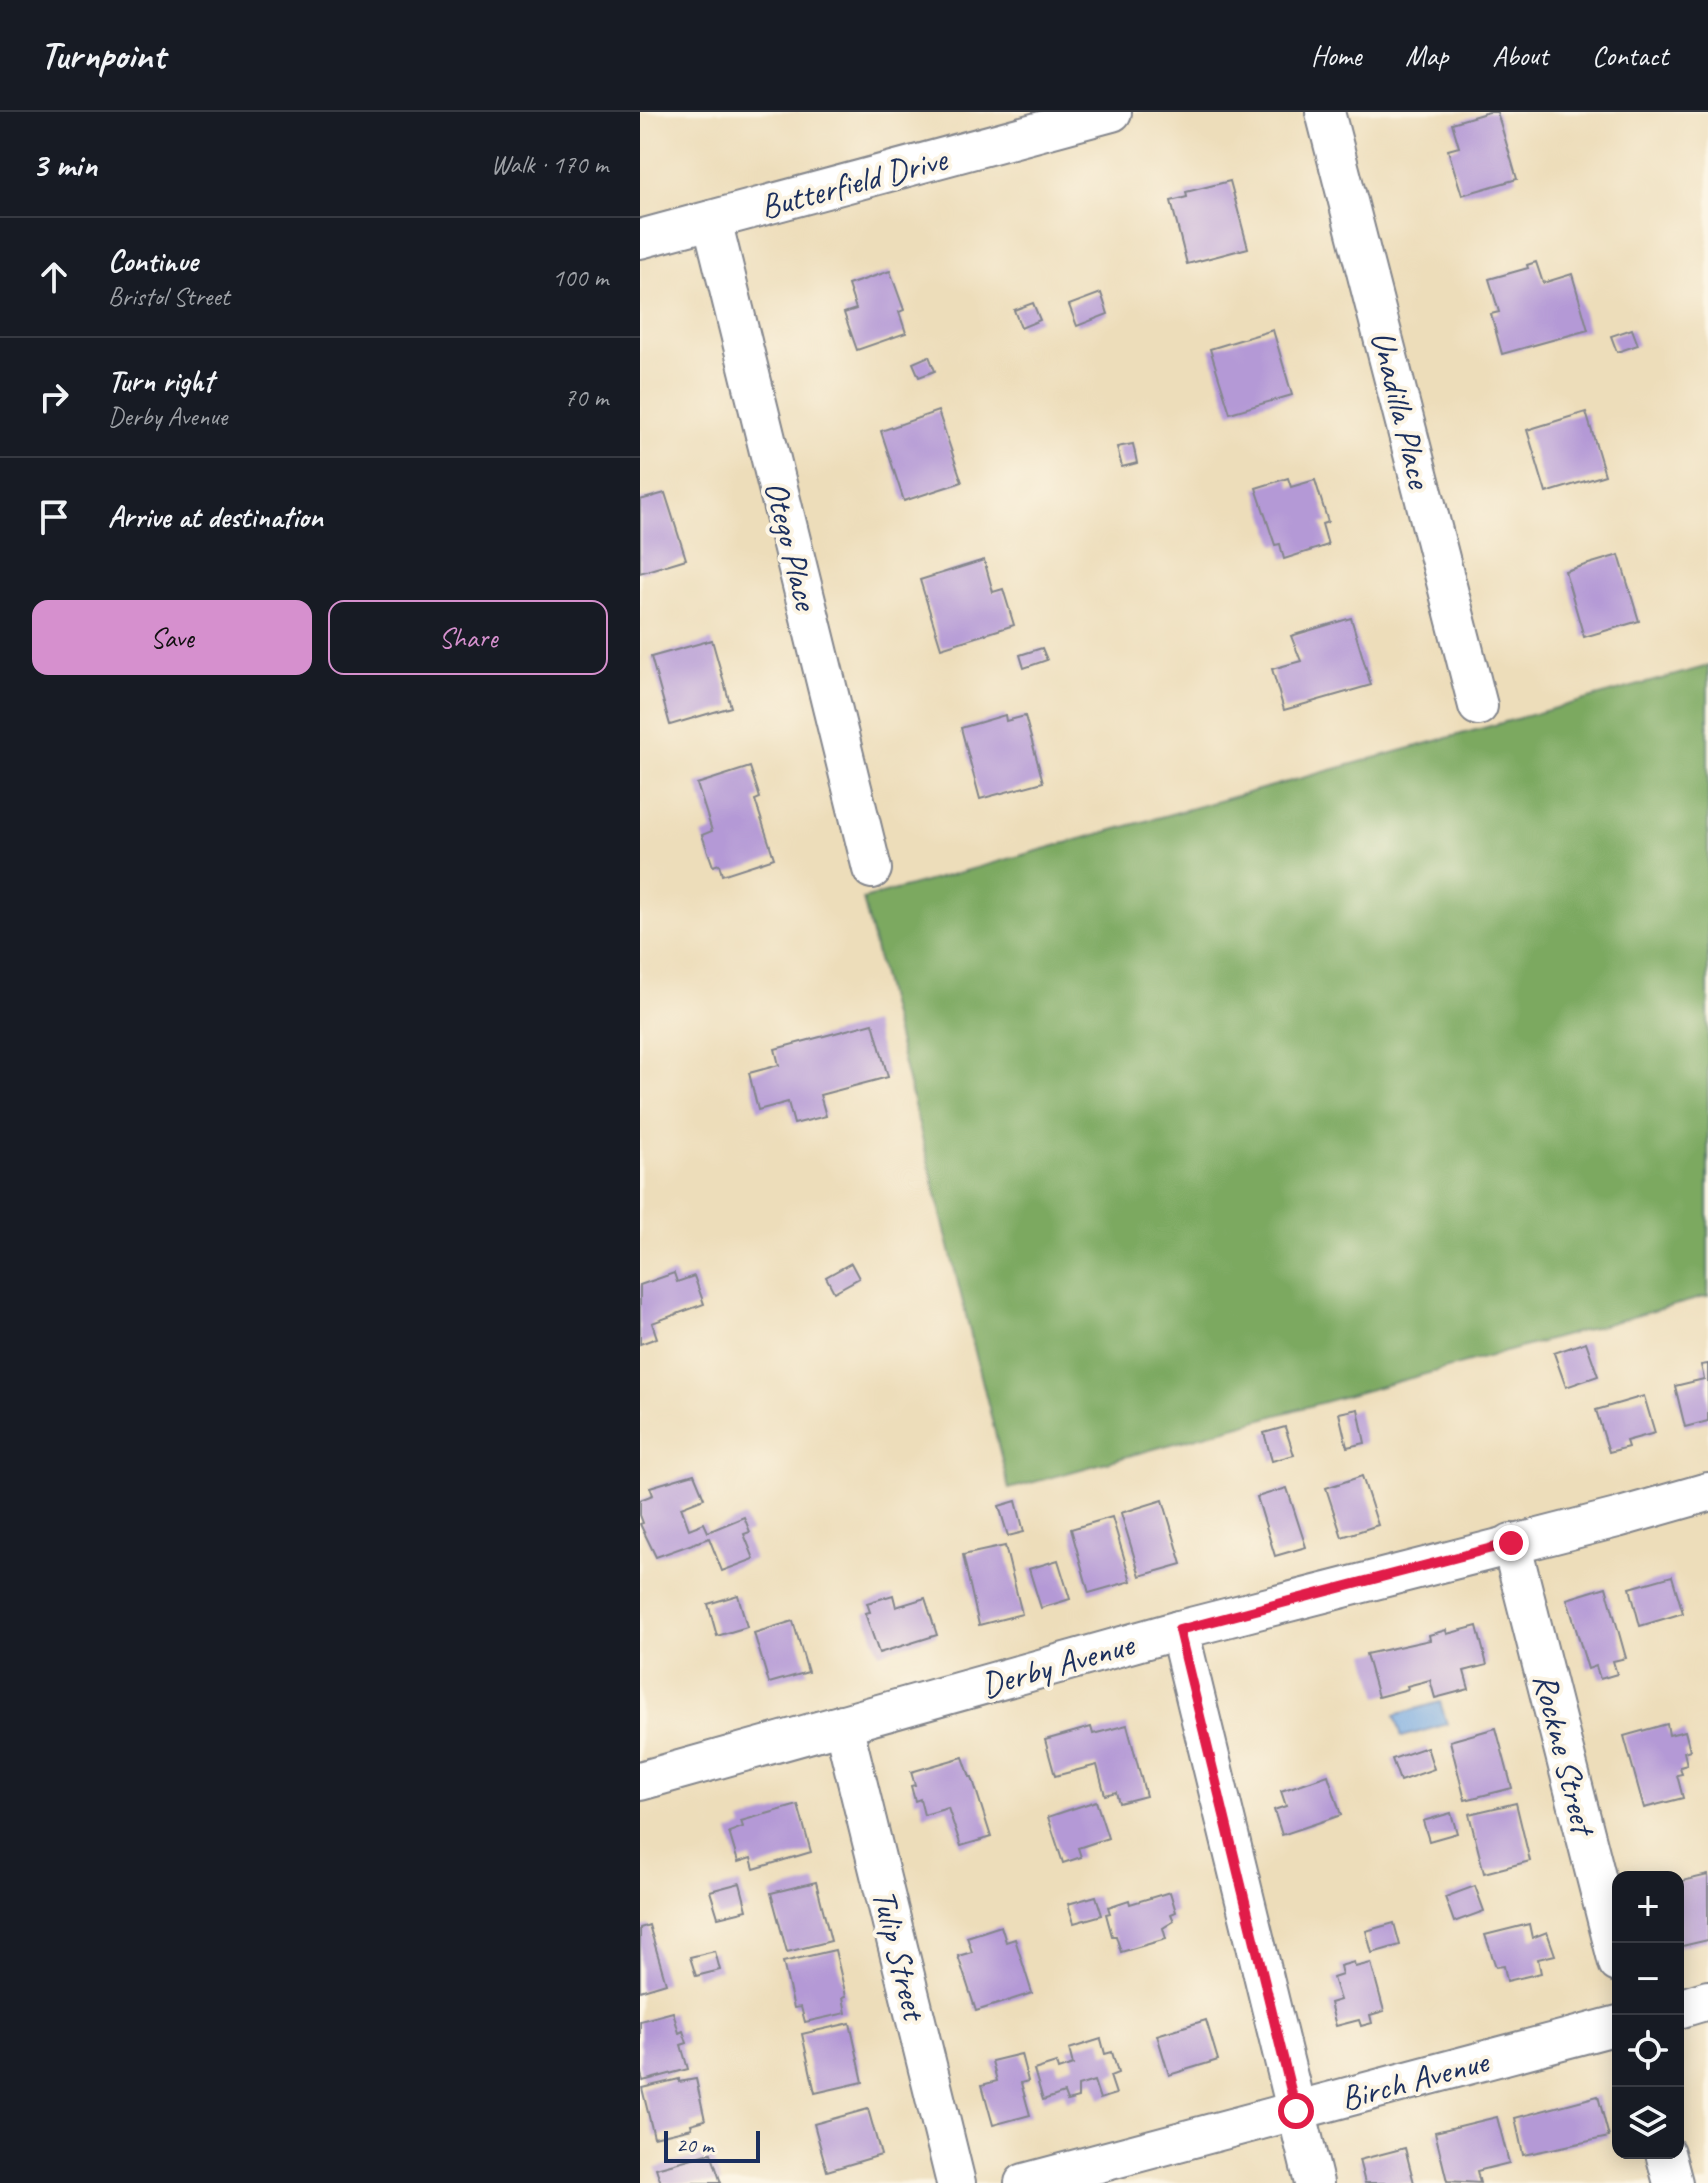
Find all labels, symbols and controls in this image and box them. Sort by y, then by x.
text: Turnpoint [40,32,165,79]
text: Home [1311,38,1361,73]
text: Map [1405,38,1448,73]
text: About [1492,38,1548,73]
text: Contact [1592,38,1668,73]
street label: Butterfield Drive [755,137,953,228]
text: 3 min [32,143,97,186]
text: Walk · 170 m [491,148,608,181]
text: Continue [108,242,198,280]
icon: ahead [32,255,76,299]
text: 100 m [552,261,608,294]
text: Bristol Street [108,280,229,313]
street label: Unadilla Place [1361,326,1442,494]
text: Turn right [108,362,213,400]
icon: right [32,375,76,419]
text: 70 m [564,381,608,414]
text: Derby Avenue [108,400,227,433]
street label: Otego Place [755,476,829,617]
icon: arrive [32,495,76,539]
text: Arrive at destination [108,498,323,536]
button: Save [32,600,312,675]
button: Share [328,600,608,675]
route end [1493,1525,1529,1561]
street label: Derby Avenue [976,1622,1140,1707]
street label: Rockne Street [1524,1669,1606,1842]
map controls [1612,1871,1684,2159]
button: + [1612,1871,1684,1943]
street label: Tulip Street [863,1885,937,2027]
button: − [1612,1943,1684,2015]
button: locate [1612,2015,1684,2087]
street label: Birch Avenue [1336,2039,1494,2120]
button: layers [1612,2087,1684,2159]
route start [1278,2093,1314,2129]
scale bar [664,2127,760,2163]
text: 20 m [676,2131,713,2159]

